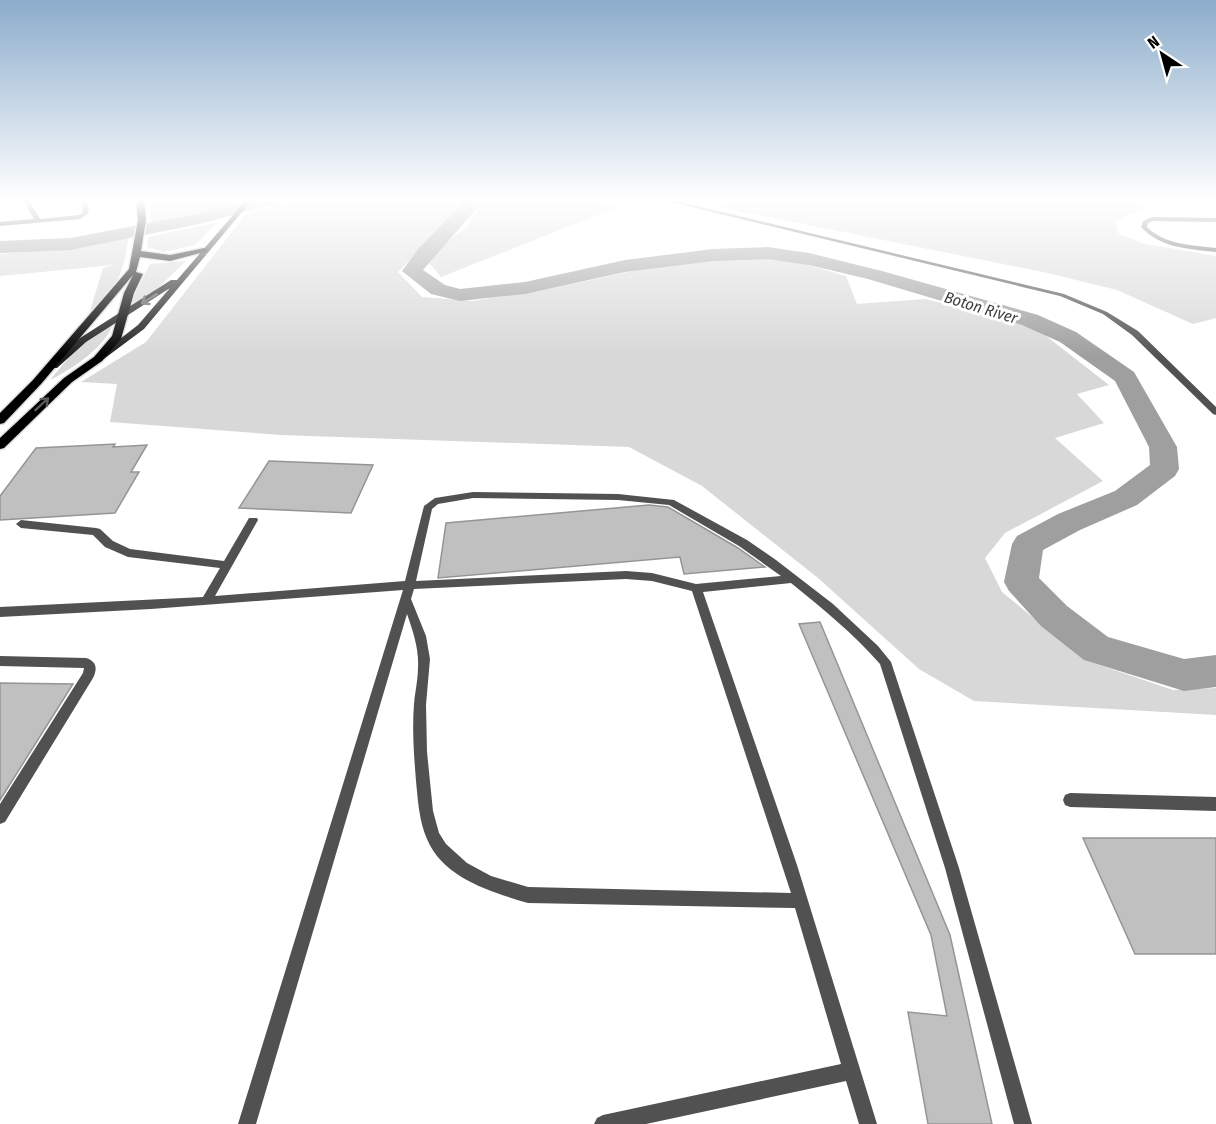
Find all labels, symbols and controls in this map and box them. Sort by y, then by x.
north arrow [1132,24,1192,84]
text: N [1144,32,1163,53]
water label: Boton River [942,287,1020,328]
one-way arrow [141,294,158,306]
one-way arrow [34,397,49,411]

